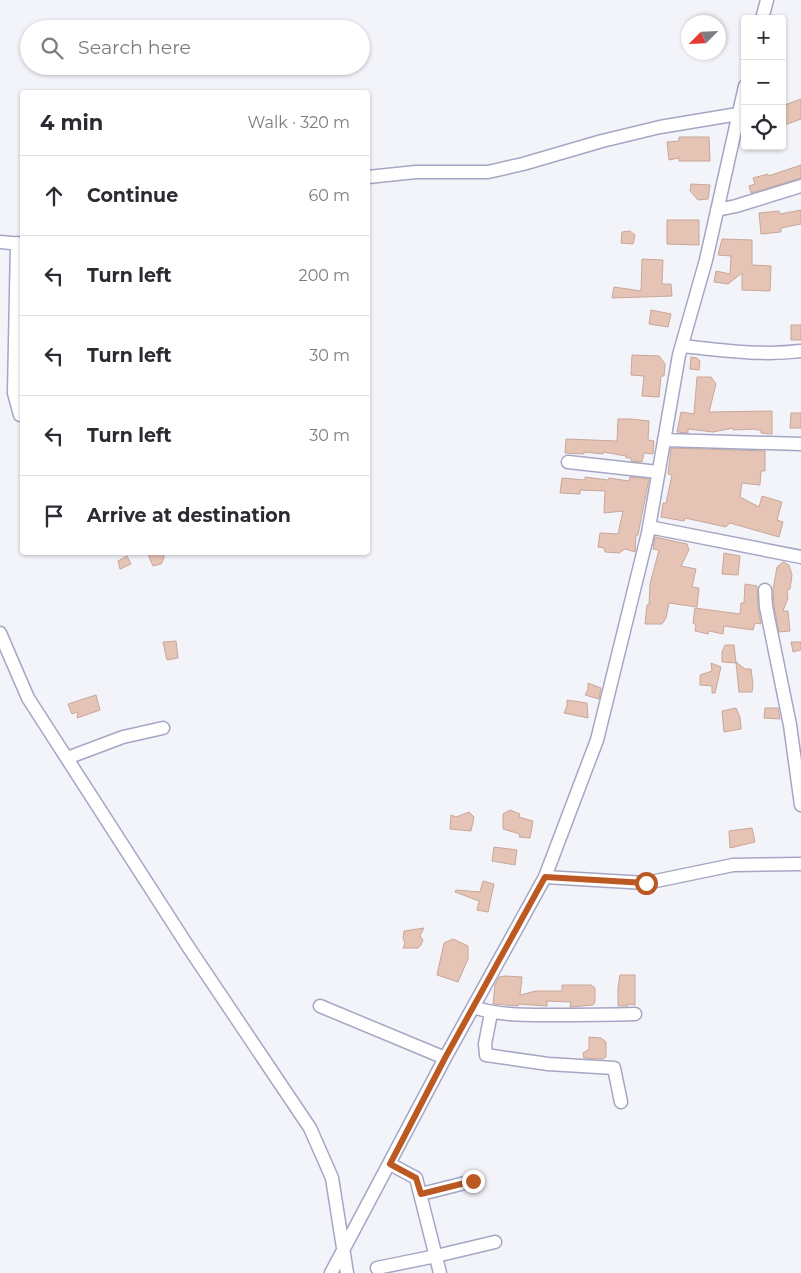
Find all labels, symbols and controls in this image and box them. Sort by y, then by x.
north arrow [681,15,726,60]
map controls [741,15,786,150]
button: + [741,15,786,60]
search box [20,20,370,75]
icon: search [38,34,66,62]
text: Search here [78,36,191,59]
button: − [741,60,786,105]
button: locate [741,105,786,150]
text: 4 min [40,110,103,135]
text: Walk · 320 m [248,113,350,132]
icon: ahead [40,182,68,210]
text: Continue [87,184,178,207]
text: 60 m [308,186,350,205]
icon: left [40,262,68,290]
text: Turn left [87,264,172,287]
text: 200 m [299,266,350,285]
icon: left [40,342,68,370]
text: Turn left [87,344,172,367]
text: 30 m [309,346,350,365]
icon: left [40,422,68,450]
text: Turn left [87,424,172,447]
text: 30 m [309,426,350,445]
icon: arrive [40,502,68,530]
text: Arrive at destination [87,504,291,527]
route start [635,872,658,895]
route end [462,1170,485,1193]

